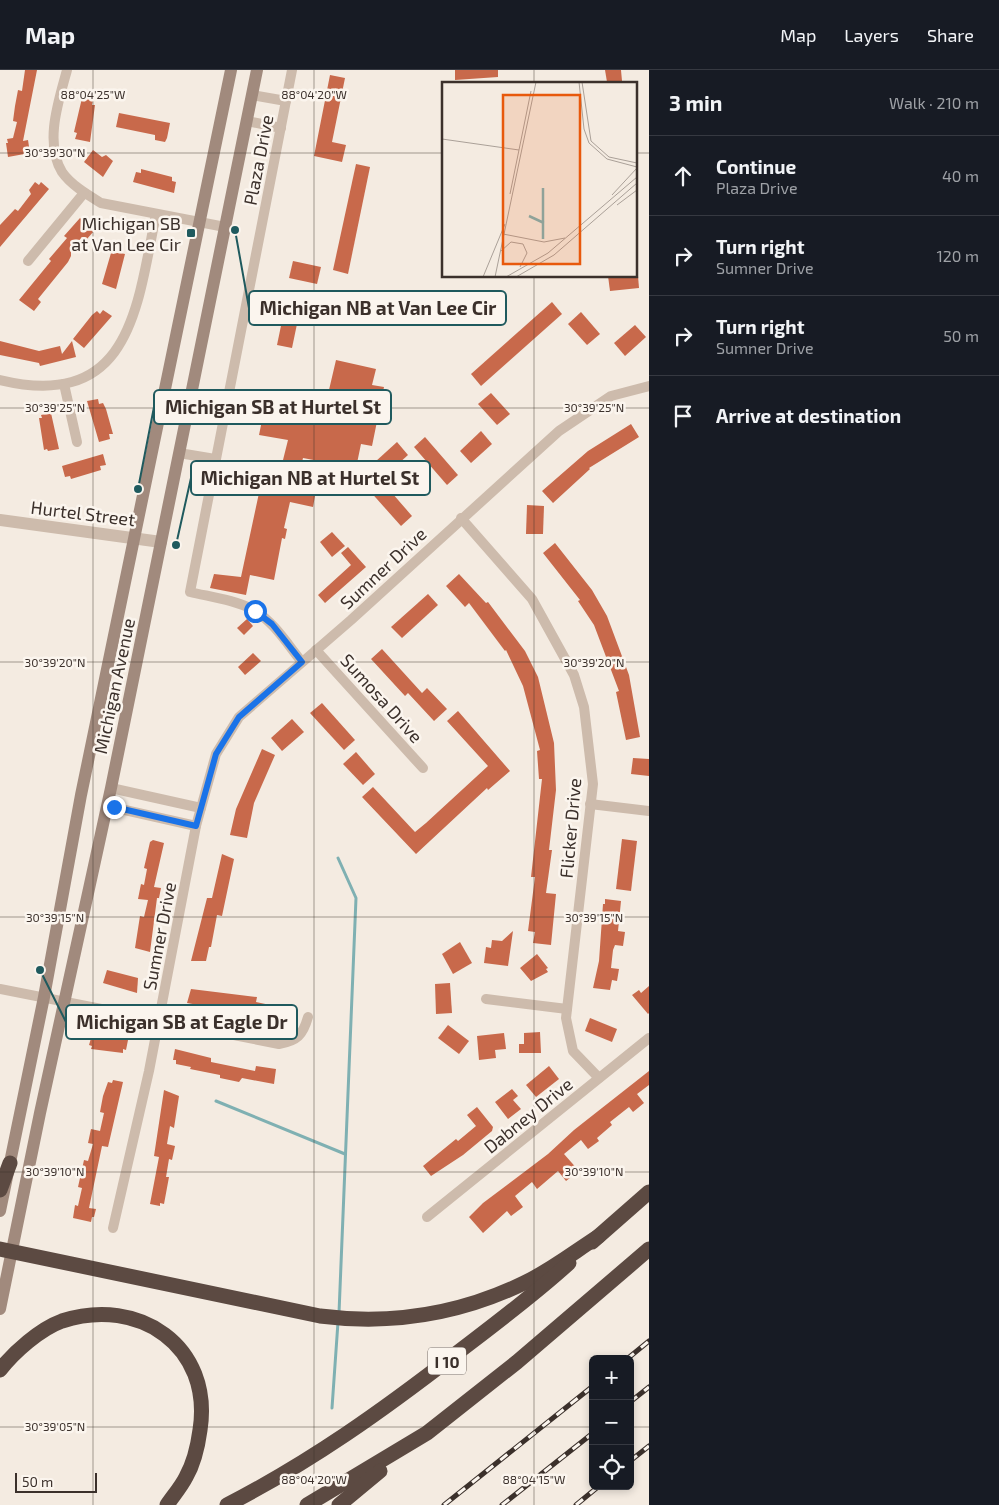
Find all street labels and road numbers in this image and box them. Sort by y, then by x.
street label: Plaza Drive [238,113,278,207]
street label: Hurtel Street [30,496,137,530]
street label: Sumner Drive [335,522,431,614]
street label: Michigan Avenue [89,616,139,756]
street label: Sumosa Drive [336,649,428,747]
street label: Flicker Drive [555,777,585,879]
street label: Sumner Drive [138,880,180,992]
street label: Dabney Drive [479,1072,577,1158]
road number: I 10 [428,1348,466,1374]

